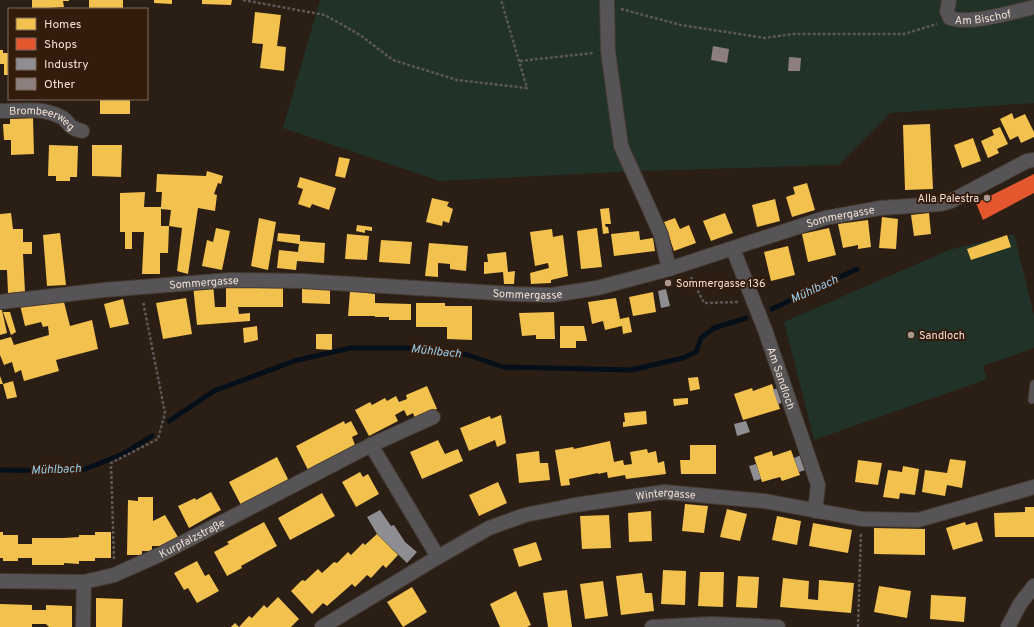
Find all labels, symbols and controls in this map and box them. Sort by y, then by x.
street label: Am Bischof [954,7,1013,28]
legend [8,8,148,100]
text: Homes [44,17,81,33]
text: Shops [44,37,77,53]
text: Industry [44,57,89,73]
text: Other [44,77,76,93]
street label: Brombeerweg [9,104,77,134]
place label: Alla Palestra [918,192,979,206]
marker: Alla Palestra [982,193,992,203]
street label: Sommergasse [805,203,876,232]
water label: Mühlbach [788,272,841,308]
street label: Sommergasse [169,274,239,293]
place label: Sommergasse 136 [676,277,766,291]
marker: Sommergasse 136 [663,278,673,288]
street label: Sommergasse [492,287,564,303]
place label: Sandloch [919,329,965,343]
marker: Sandloch [906,330,916,340]
water label: Mühlbach [410,341,462,363]
street label: Am Sandloch [763,345,798,412]
water label: Mühlbach [31,461,82,479]
street label: Wintergasse [635,486,696,504]
street label: Kurpfalzstraße [157,516,228,562]

